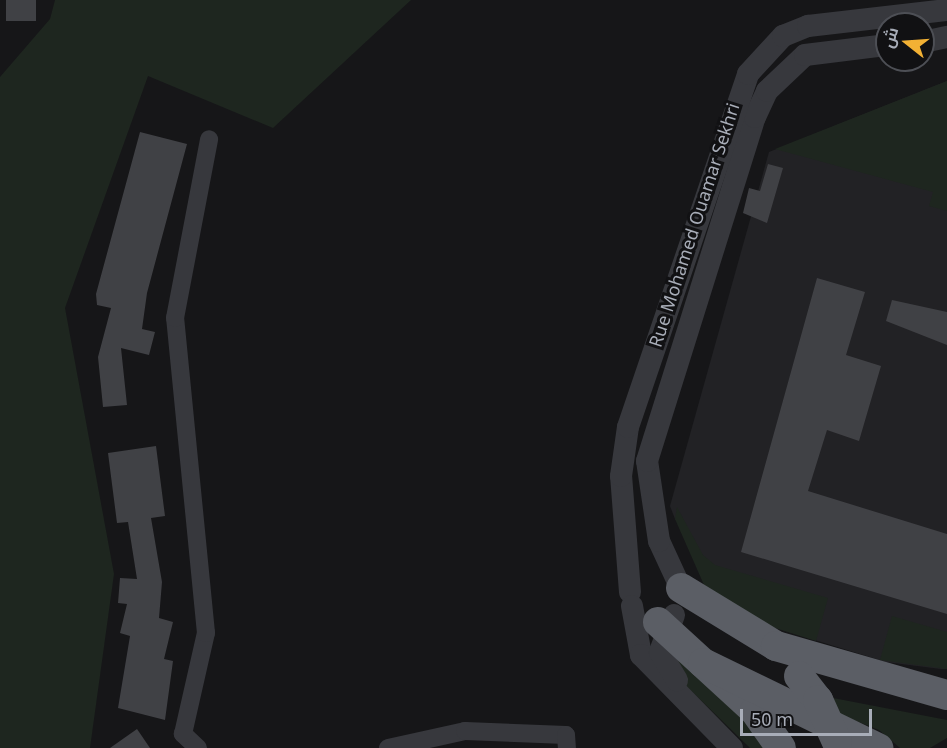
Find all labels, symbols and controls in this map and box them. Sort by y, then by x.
north arrow [875,12,935,72]
text: ش [876,24,903,50]
street label: Rue Mohamed Ouamar Sekhri [644,100,744,350]
scale bar [743,697,875,735]
text: 50 m [751,707,793,731]

